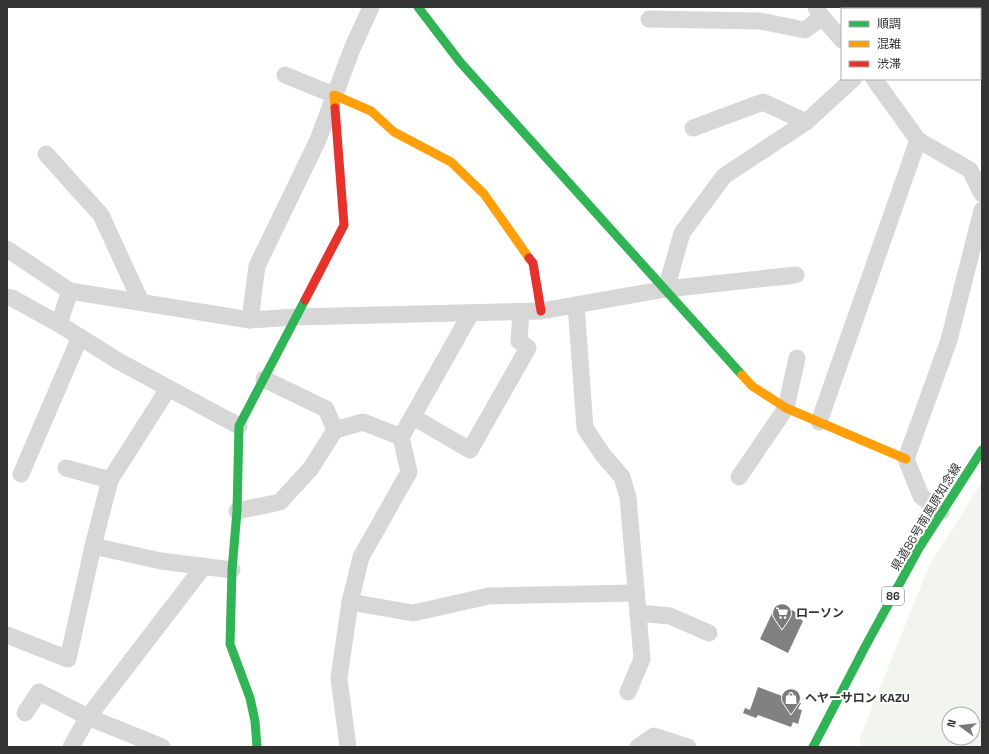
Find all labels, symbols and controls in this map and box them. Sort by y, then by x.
legend [841,8,981,80]
text: 順調 [877,16,901,32]
text: 混雑 [877,36,901,52]
text: 渋滞 [877,56,901,72]
street label: 県道86号南風原知念線 [888,460,964,574]
road number: 86 [882,587,904,605]
supermarket icon: ローソン [771,602,793,630]
place label: ローソン [796,605,844,621]
shop icon: ヘヤーサロン KAZU [780,687,802,715]
place label: ヘヤーサロン KAZU [805,690,910,706]
north arrow [941,706,981,746]
text: N [944,718,959,729]

